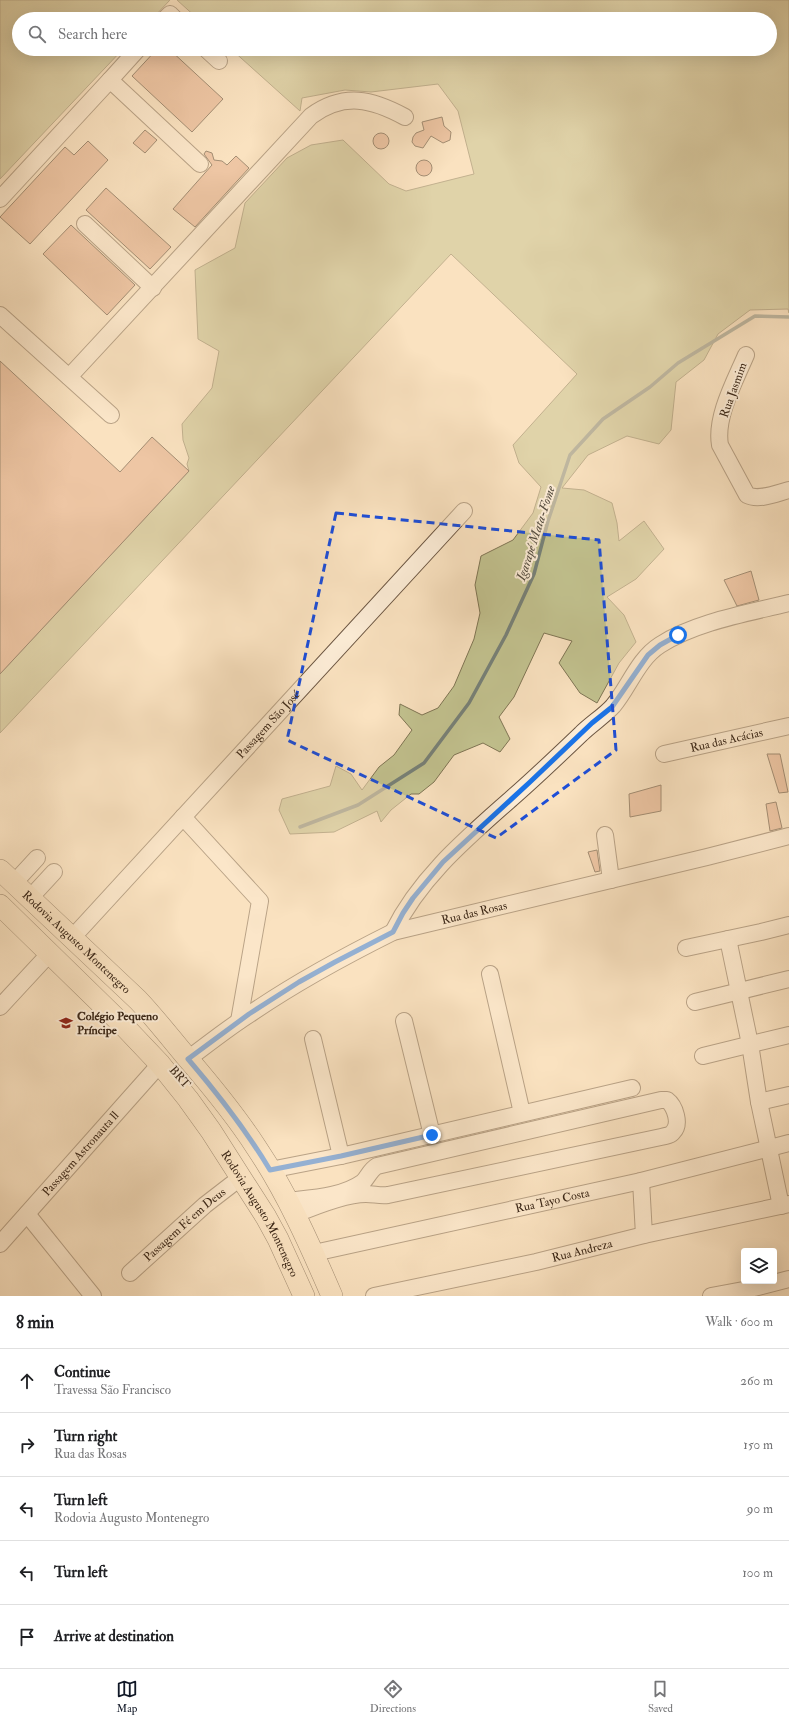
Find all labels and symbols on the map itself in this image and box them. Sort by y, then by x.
street label: Rua Jasmim [717,360,751,420]
water label: Igarapé Mata-Fome [513,483,559,584]
route start [669,626,687,644]
street label: Passagem São José [233,687,304,762]
street label: Rua das Acácias [689,725,764,756]
street label: Rodovia Augusto Montenegro [19,888,134,997]
street label: Rua das Rosas [440,898,509,928]
place label: Colégio Pequeno Príncipe [77,1009,158,1038]
school or university icon: Colégio Pequeno Príncipe [58,1015,74,1031]
street label: BRT [166,1063,194,1092]
street label: Passagem Astronauta ll [39,1108,122,1199]
route end [423,1126,441,1144]
street label: Rodovia Augusto Montenegro [217,1148,301,1280]
street label: Passagem Fé em Deus [141,1185,229,1265]
street label: Rua Tayo Costa [514,1185,592,1216]
street label: Rua Andreza [550,1236,615,1266]

